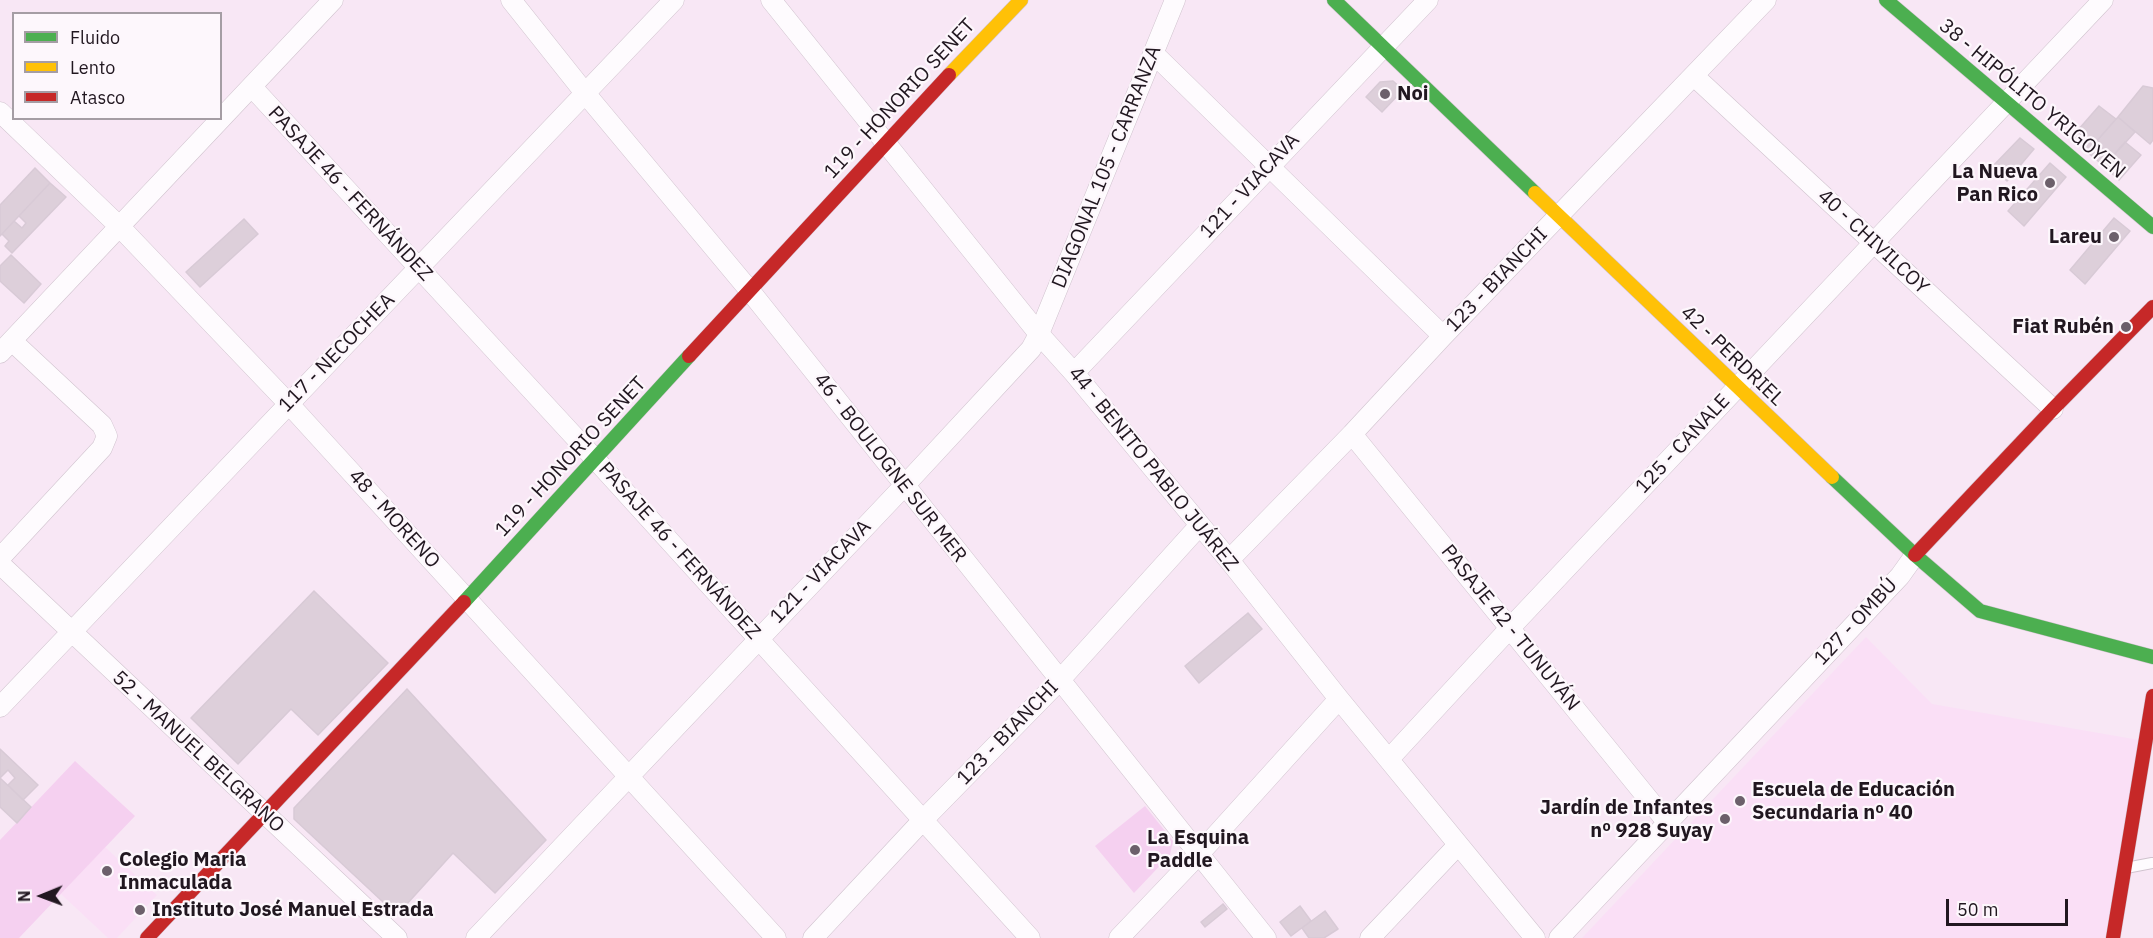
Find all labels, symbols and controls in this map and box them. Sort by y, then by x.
legend [12,12,222,120]
street label: 119 - HONORIO SENET [820,14,980,184]
street label: 38 - HIPÓLITO YRIGOYEN [1934,14,2130,184]
text: Fluido [70,26,120,49]
street label: DIAGONAL 105 - CARRANZA [1047,42,1167,292]
text: Lento [70,56,115,79]
place label: Noi [1397,82,1428,106]
text: Atasco [70,86,125,109]
marker: Noi [1378,87,1392,101]
street label: PASAJE 46 - FERNÁNDEZ [263,102,437,286]
street label: 121 - VIACAVA [1195,129,1305,243]
place label: La Nueva Pan Rico [1952,160,2038,207]
marker: La Nueva Pan Rico [2043,176,2057,190]
street label: 40 - CHIVILCOY [1812,184,1934,300]
street label: 123 - BIANCHI [1441,223,1553,337]
place label: Lareu [2049,225,2102,249]
marker: Lareu [2107,230,2121,244]
street label: 117 - NECOCHEA [274,288,400,418]
street label: 42 - PERDRIEL [1676,301,1788,411]
place label: Fiat Rubén [2012,315,2114,339]
marker: Fiat Rubén [2119,320,2133,334]
street label: 44 - BENITO PABLO JUÁREZ [1063,362,1243,576]
street label: 46 - BOULOGNE SUR MER [809,369,971,567]
street label: 119 - HONORIO SENET [491,372,651,542]
street label: 125 - CANALE [1631,389,1735,499]
street label: PASAJE 46 - FERNÁNDEZ [593,458,765,644]
street label: 48 - MORENO [343,465,445,573]
street label: 121 - VIACAVA [766,515,876,629]
street label: PASAJE 42 - TUNUYÁN [1436,540,1584,716]
street label: 127 - OMBÚ [1810,573,1902,671]
street label: 52 - MANUEL BELGRANO [107,666,289,838]
street label: 123 - BIANCHI [952,676,1064,790]
place label: Escuela de Educación Secundaria nº 40 [1752,778,1955,825]
marker: Escuela de Educación Secundaria nº 40 [1733,794,1747,808]
place label: Jardín de Infantes nº 928 Suyay [1540,796,1713,843]
marker: Jardín de Infantes nº 928 Suyay [1718,812,1732,826]
place label: La Esquina Paddle [1147,826,1249,873]
marker: La Esquina Paddle [1128,843,1142,857]
place label: Colegio Maria Inmaculada [119,848,246,895]
marker: Colegio Maria Inmaculada [100,864,114,878]
north arrow [12,866,72,926]
scale bar [1949,887,2070,925]
text: N [14,890,34,902]
place label: Instituto José Manuel Estrada [152,898,434,922]
text: 50 m [1957,898,1999,921]
marker: Instituto José Manuel Estrada [133,903,147,917]

